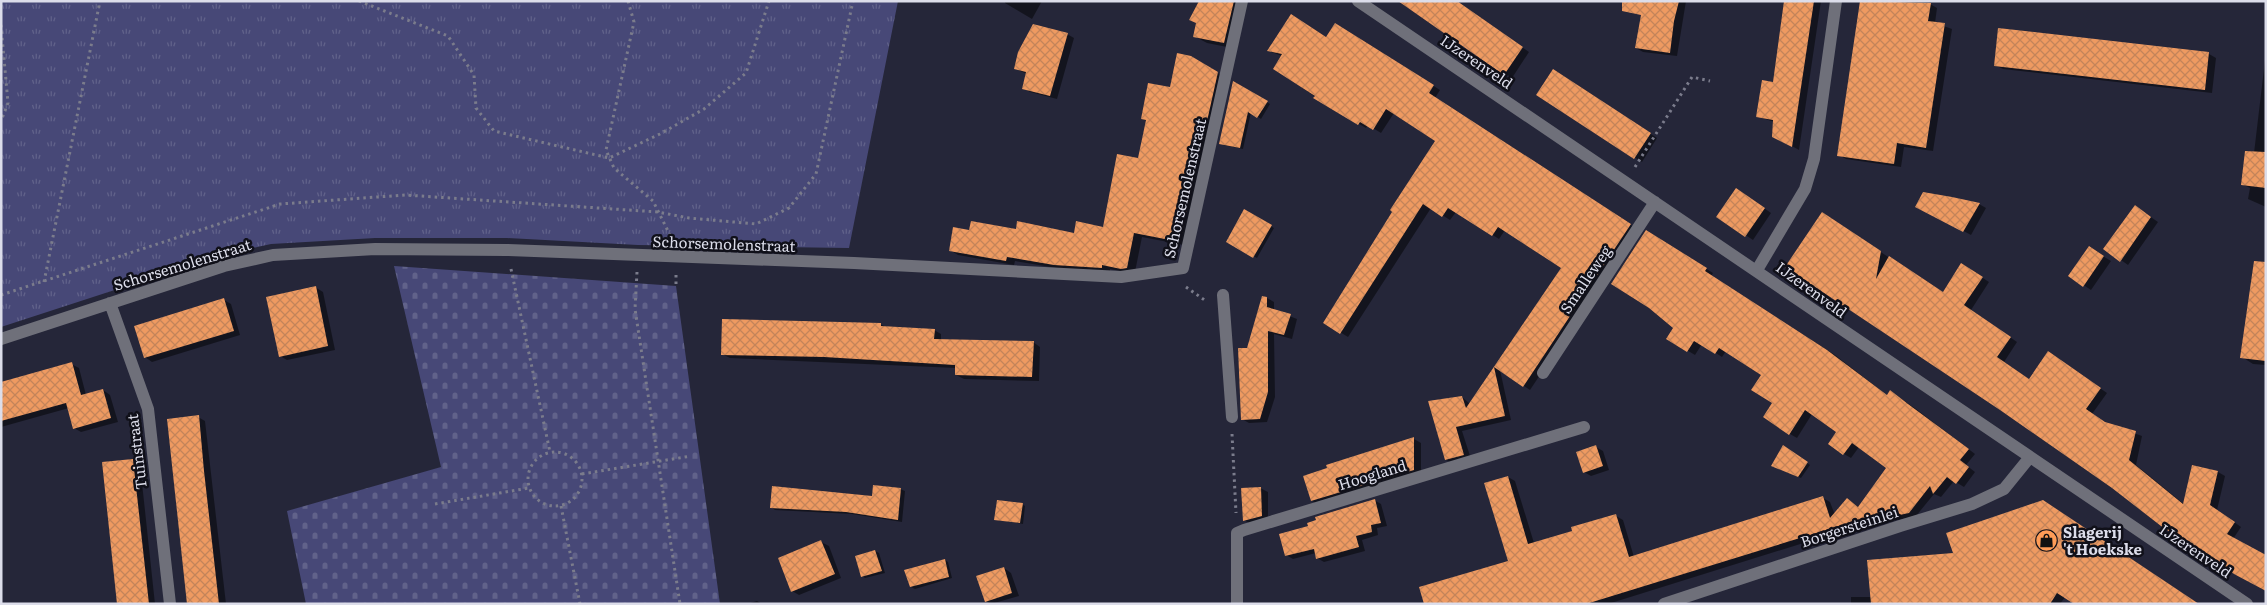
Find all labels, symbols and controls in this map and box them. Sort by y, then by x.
street label: IJzerenveld [1436,28,1518,94]
street label: Schorsemolenstraat [1157,116,1211,260]
street label: Schorsemolenstraat [652,229,796,257]
street label: Schorsemolenstraat [110,232,254,296]
street label: Smalleweg [1554,240,1617,318]
street label: IJzerenveld [1772,255,1852,323]
street label: Tuinstraat [120,413,152,491]
street label: Hoogland [1335,453,1409,495]
street label: Borgersteinlei [1797,499,1901,553]
street label: IJzerenveld [2155,517,2237,583]
place label: Slagerij 't Hoekske [2063,520,2143,560]
shop icon: Slagerij 't Hoekske [2035,528,2059,552]

